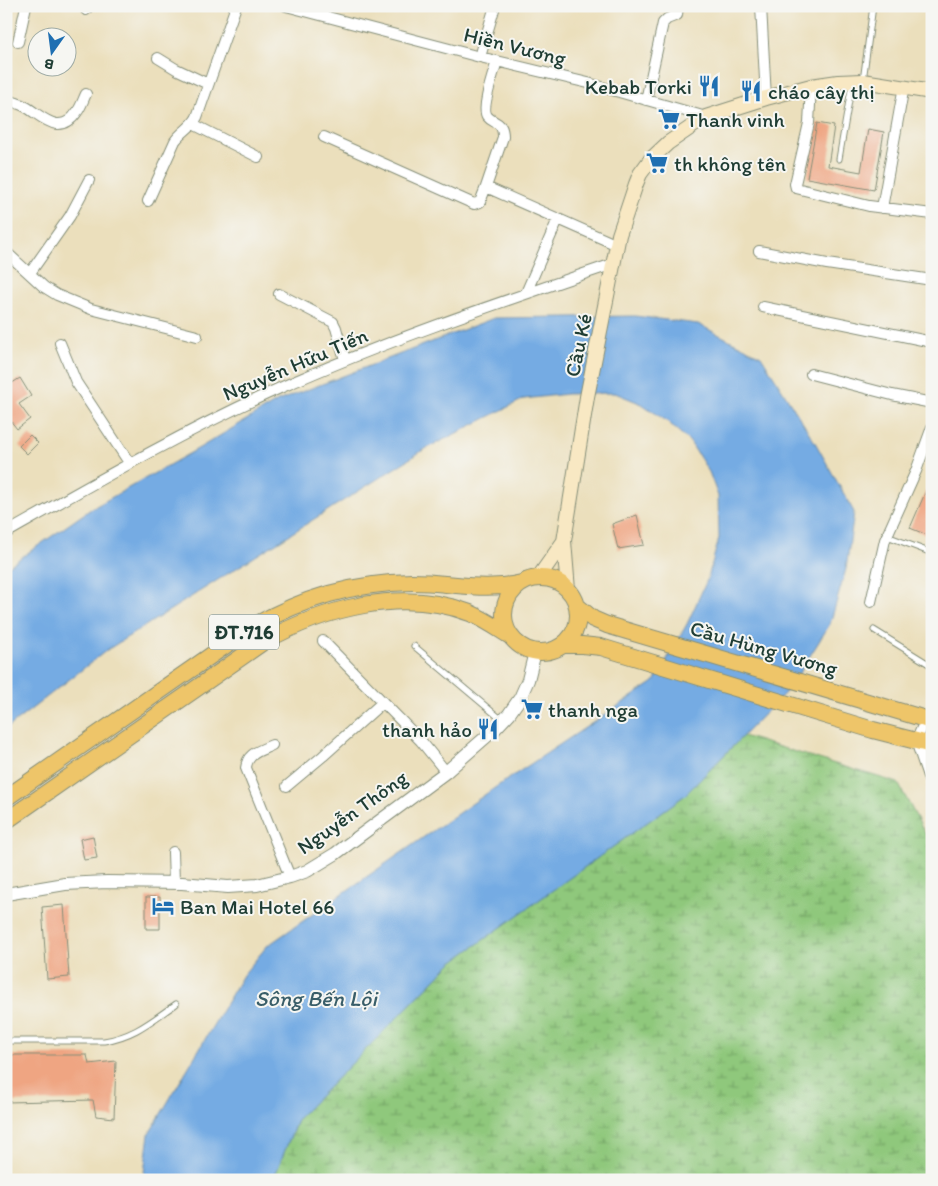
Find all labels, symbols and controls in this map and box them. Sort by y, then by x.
street label: Hiền Vương [461,21,569,71]
north arrow [28,28,78,78]
text: B [43,55,55,73]
restaurant icon: Kebab Torki [696,73,722,99]
place label: Kebab Torki [585,74,692,99]
restaurant icon: cháo cây thị [738,78,764,104]
place label: cháo cây thị [768,79,875,104]
supermarket icon: Thanh vinh [656,106,682,132]
place label: Thanh vinh [686,107,785,132]
supermarket icon: th không tên [644,150,670,176]
place label: th không tên [674,151,786,176]
street label: Cầu Ké [559,311,597,379]
street label: Nguyễn Hữu Tiến [219,322,371,406]
road number: ĐT.716 [209,614,279,650]
street label: Cầu Hùng Vương [687,615,841,681]
supermarket icon: thanh nga [519,696,545,722]
place label: thanh nga [548,697,638,722]
restaurant icon: thanh hảo [475,716,501,742]
place label: thanh hảo [382,717,472,742]
street label: Nguyễn Thông [292,765,412,859]
hotel icon: Ban Mai Hotel 66 [150,893,176,919]
place label: Ban Mai Hotel 66 [180,894,334,919]
water label: Sông Bến Lội [255,985,379,1012]

